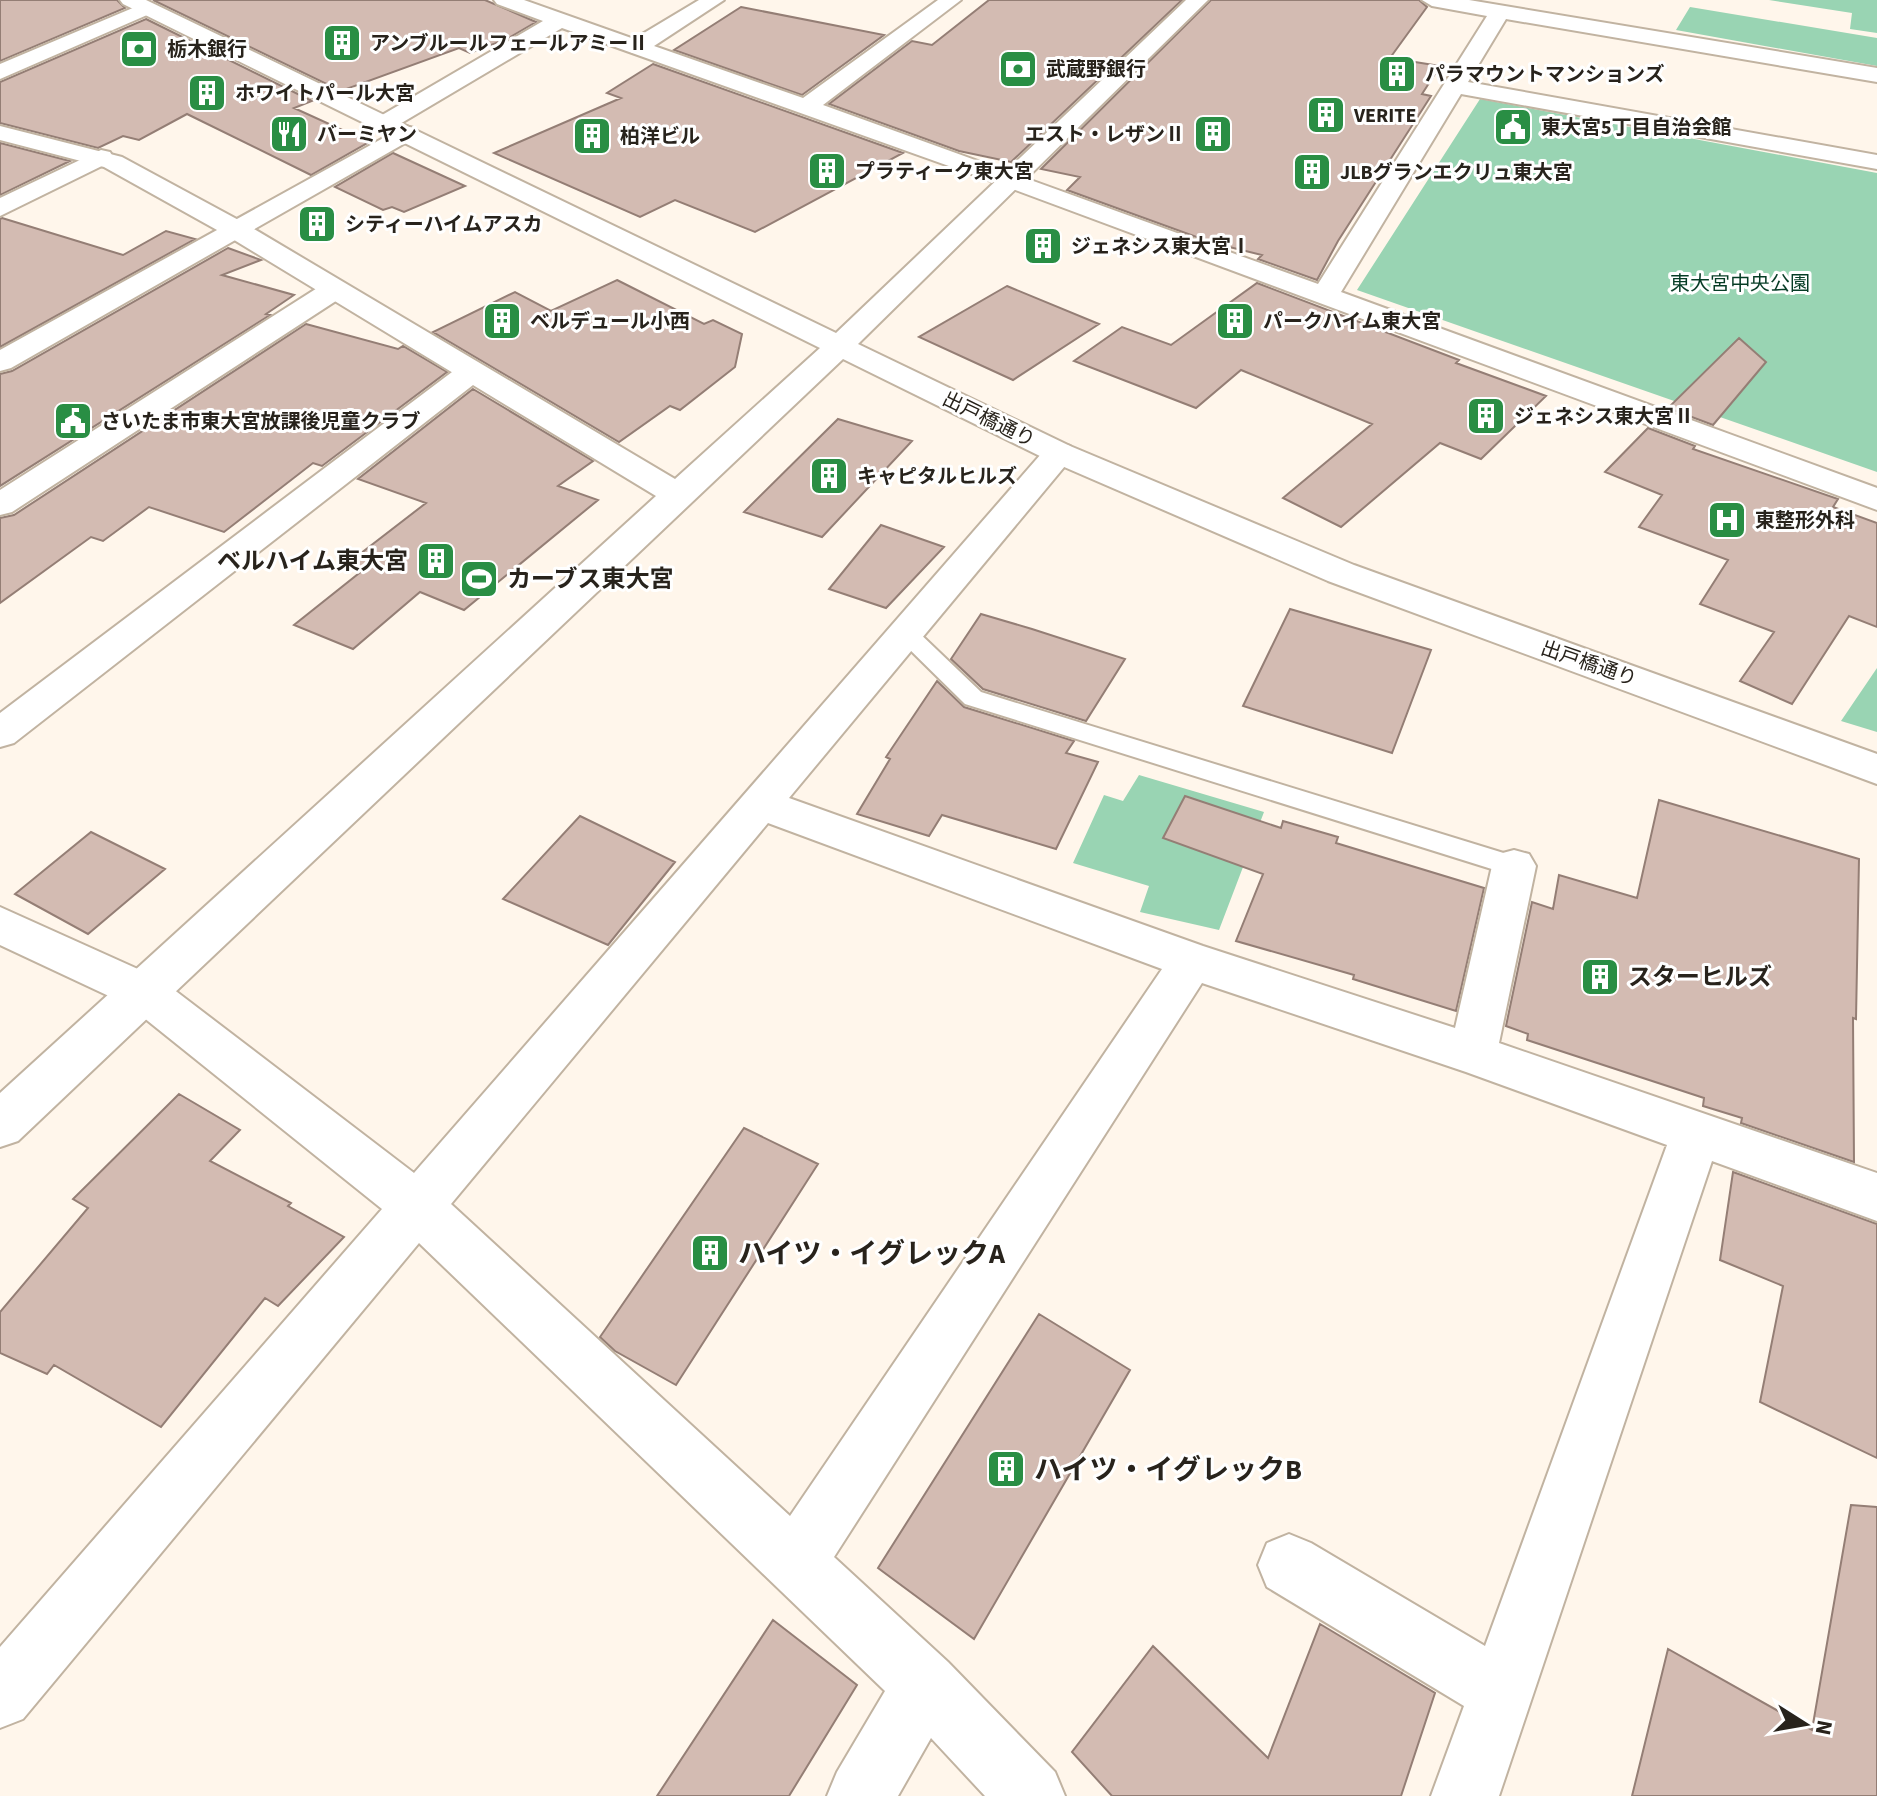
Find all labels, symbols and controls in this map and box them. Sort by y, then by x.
building icon: アンブルールフェールアミーⅡ [321,22,363,64]
bank icon: 栃木銀行 [118,28,160,70]
place label: アンブルールフェールアミーⅡ [370,30,648,58]
place label: 栃木銀行 [167,36,247,64]
bank icon: 武蔵野銀行 [997,48,1039,90]
building icon: パラマウントマンションズ [1376,53,1418,95]
place label: 武蔵野銀行 [1046,56,1146,84]
place label: パラマウントマンションズ [1425,61,1665,89]
building icon: ホワイトパール大宮 [186,72,228,114]
place label: ホワイトパール大宮 [235,80,415,108]
building icon: VERITE [1305,94,1347,136]
place label: VERITE [1353,102,1416,130]
public building icon: 東大宮5丁目自治会館 [1492,106,1534,148]
restaurant icon: バーミヤン [268,113,310,155]
building icon: エスト・レザンⅡ [1192,113,1234,155]
place label: 東大宮5丁目自治会館 [1541,114,1732,142]
building icon: 柏洋ビル [571,115,613,157]
place label: バーミヤン [317,121,417,149]
place label: エスト・レザンⅡ [1025,121,1185,149]
place label: 柏洋ビル [620,123,700,151]
building icon: プラティーク東大宮 [806,150,848,192]
building icon: JLBグランエクリュ東大宮 [1291,151,1333,193]
place label: プラティーク東大宮 [855,158,1034,186]
place label: JLBグランエクリュ東大宮 [1340,159,1573,187]
building icon: シティーハイムアスカ [296,203,338,245]
place label: シティーハイムアスカ [345,211,543,239]
building icon: ジェネシス東大宮Ⅰ [1022,225,1064,267]
place label: ジェネシス東大宮Ⅰ [1071,233,1251,261]
park label: 東大宮中央公園 [1670,270,1810,298]
building icon: ベルデュール小西 [481,300,523,342]
building icon: パークハイム東大宮 [1214,300,1256,342]
place label: ベルデュール小西 [530,308,690,336]
place label: パークハイム東大宮 [1263,308,1441,336]
street label: 出戸橋通り [937,385,1040,454]
building icon: ジェネシス東大宮Ⅱ [1465,395,1507,437]
public building icon: さいたま市東大宮放課後児童クラブ [52,400,94,442]
place label: ジェネシス東大宮Ⅱ [1514,403,1694,431]
place label: さいたま市東大宮放課後児童クラブ [101,408,420,436]
building icon: キャピタルヒルズ [808,455,850,497]
place label: キャピタルヒルズ [857,463,1017,491]
hospital icon: 東整形外科 [1706,499,1748,541]
place label: 東整形外科 [1755,507,1855,535]
building icon: ベルハイム東大宮 [415,540,457,582]
place label: ベルハイム東大宮 [217,544,408,579]
sports icon: カーブス東大宮 [458,558,500,600]
place label: カーブス東大宮 [507,562,674,597]
street label: 出戸橋通り [1537,634,1641,693]
building icon: スターヒルズ [1579,956,1621,998]
place label: スターヒルズ [1628,960,1772,995]
building icon: ハイツ・イグレックA [689,1232,731,1274]
place label: ハイツ・イグレックA [738,1234,1006,1274]
building icon: ハイツ・イグレックB [985,1448,1027,1490]
place label: ハイツ・イグレックB [1034,1450,1302,1490]
north arrow [1765,1684,1845,1764]
text: N [1807,1717,1841,1738]

